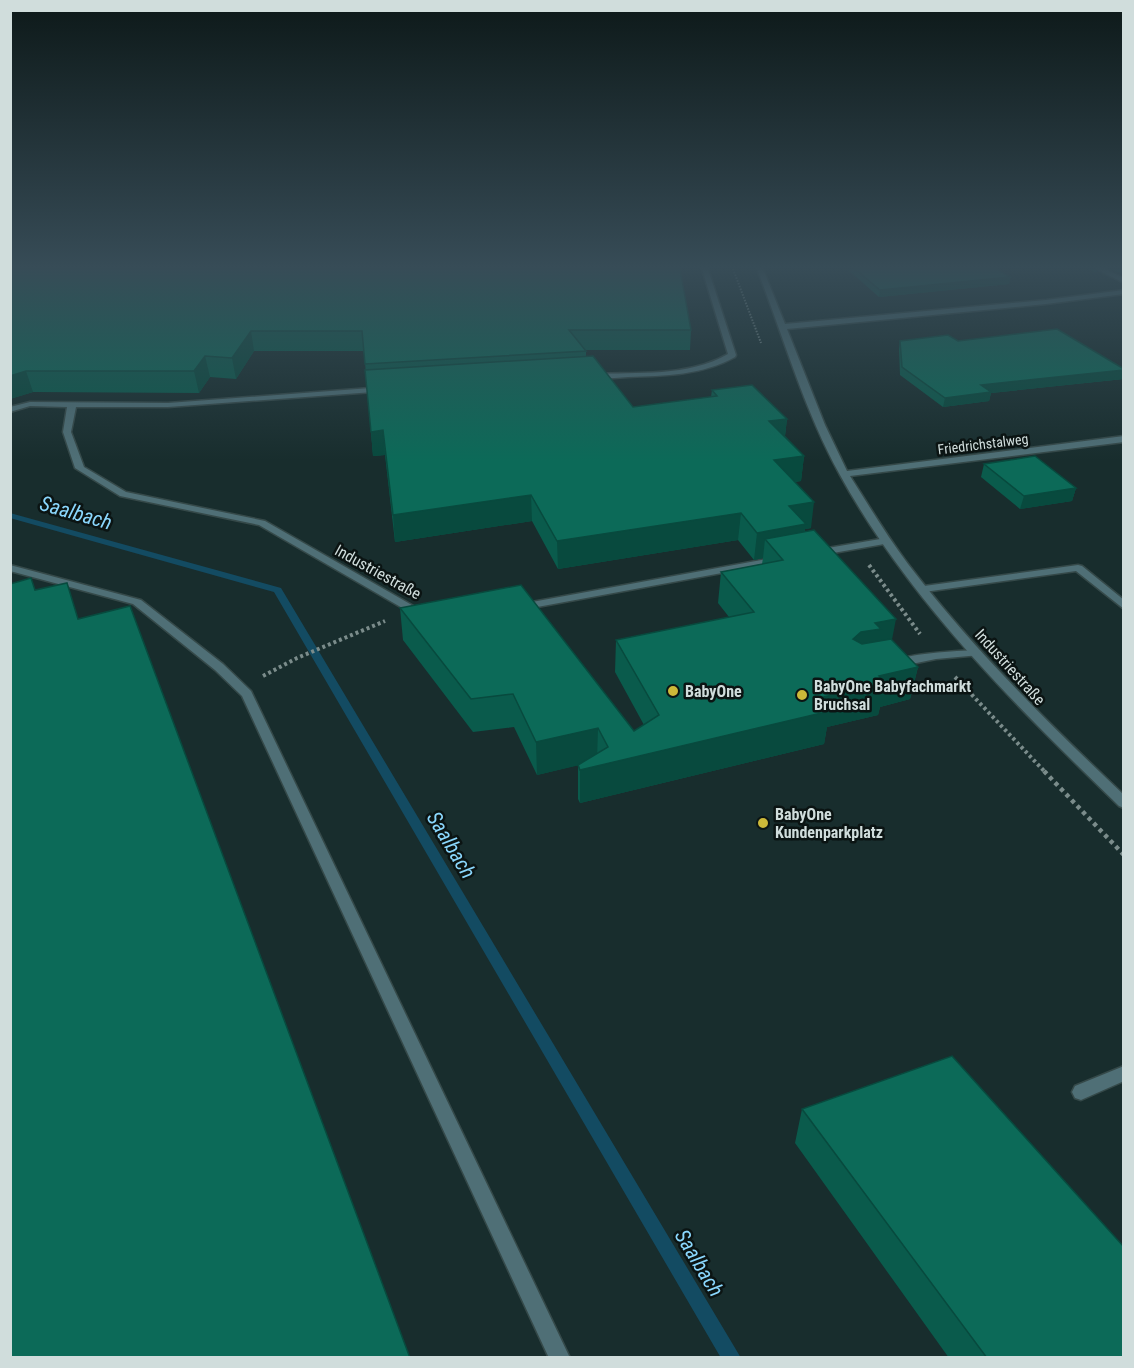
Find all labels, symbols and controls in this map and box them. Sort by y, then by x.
street label: Friedrichstalweg [937,430,1029,458]
water label: Saalbach [37,491,115,535]
street label: Industriestraße [332,541,424,603]
street label: Industriestraße [971,625,1049,709]
place label: BabyOne Babyfachmarkt Bruchsal [814,677,971,714]
place label: BabyOne [685,682,742,701]
marker: BabyOne [666,684,680,698]
marker: BabyOne Babyfachmarkt Bruchsal [795,688,809,702]
place label: BabyOne Kundenparkplatz [775,805,883,842]
water label: Saalbach [422,807,480,883]
marker: BabyOne Kundenparkplatz [756,816,770,830]
water label: Saalbach [670,1225,728,1301]

